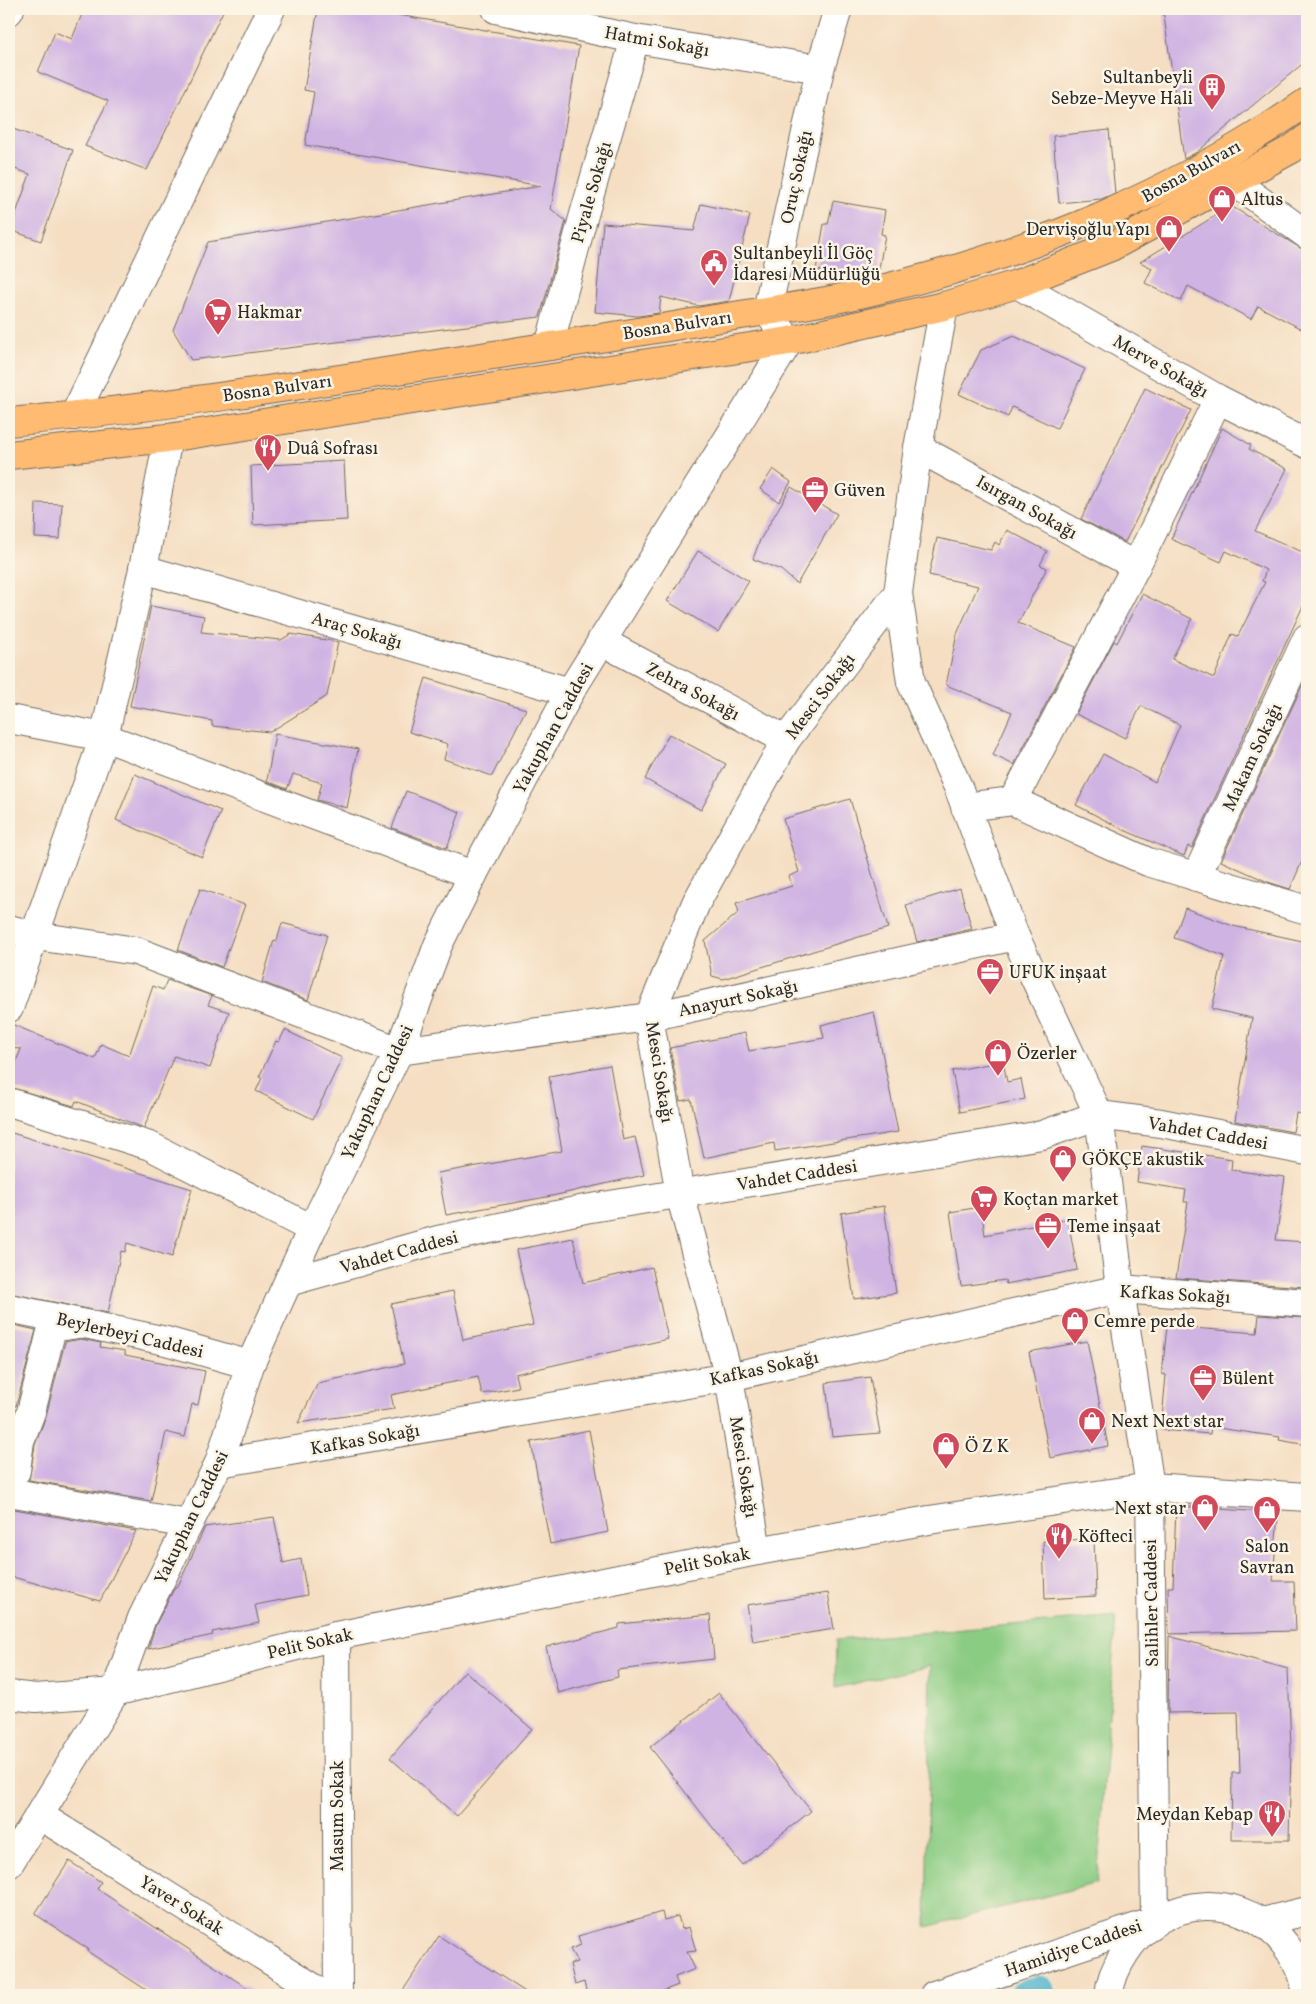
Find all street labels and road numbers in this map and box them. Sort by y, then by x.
street label: Hatmi Sokağı [602,21,711,64]
street label: Oruç Sokağı [775,128,820,226]
street label: Bosna Bulvarı [1138,135,1246,210]
street label: Piyale Sokağı [566,139,619,246]
street label: Bosna Bulvarı [621,306,734,347]
street label: Merve Sokağı [1108,330,1213,405]
street label: Bosna Bulvarı [221,369,333,410]
street label: Isırgan Sokağı [971,470,1081,546]
street label: Araç Sokağı [308,607,405,656]
street label: Mesci Sokağı [780,648,862,745]
street label: Zehra Sokağı [641,657,744,728]
street label: Yakuphan Caddesi [508,659,601,799]
street label: Makam Sokağı [1217,699,1289,816]
street label: Anayurt Sokağı [676,975,801,1024]
street label: Mesci Sokağı [638,1020,679,1125]
street label: Yakuphan Caddesi [336,1021,421,1164]
street label: Vahdet Caddesi [1146,1112,1270,1157]
street label: Vahdet Caddesi [735,1155,859,1198]
street label: Vahdet Caddesi [337,1226,461,1281]
street label: Kafkas Sokağı [1119,1280,1231,1311]
street label: Beylerbeyi Caddesi [54,1307,206,1366]
street label: Kafkas Sokağı [707,1346,821,1393]
street label: Mesci Sokağı [722,1415,763,1520]
street label: Kafkas Sokağı [308,1419,422,1462]
street label: Yakuphan Caddesi [149,1447,236,1589]
street label: Salihler Caddesi [1139,1539,1166,1667]
street label: Pelit Sokak [662,1542,753,1583]
street label: Pelit Sokak [265,1622,356,1666]
street label: Masum Sokak [326,1760,351,1872]
street label: Yaver Sokak [134,1870,228,1942]
street label: Hamidiye Caddesi [1001,1914,1146,1985]

